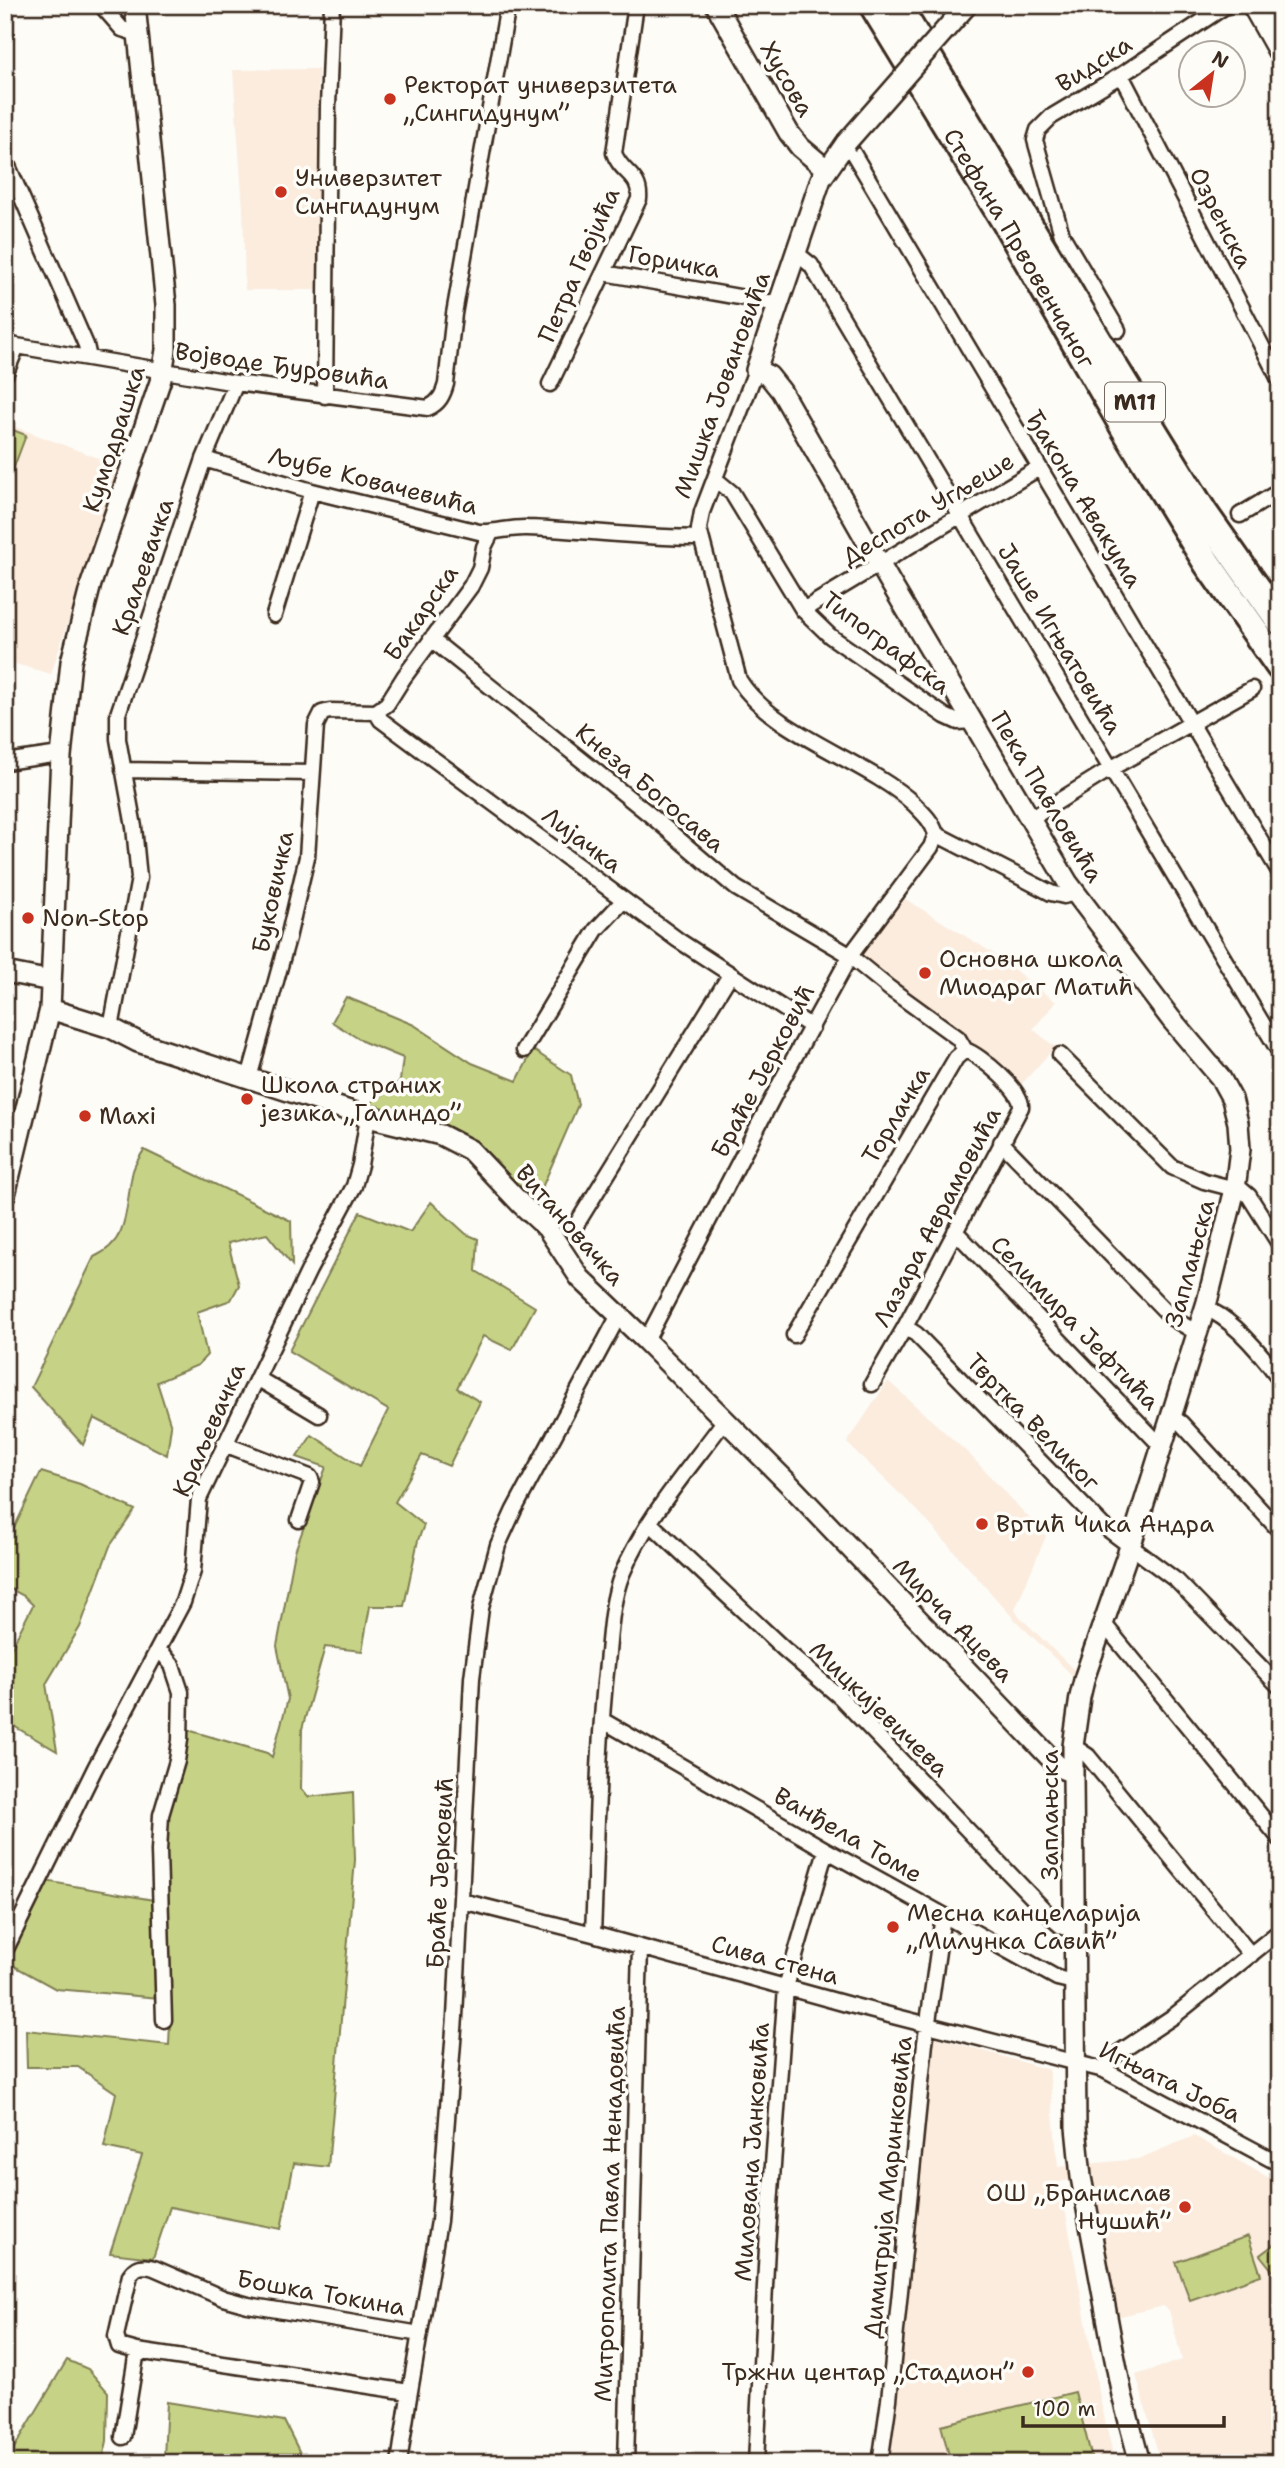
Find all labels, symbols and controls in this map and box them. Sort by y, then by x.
street label: Видска [1050,28,1138,100]
street label: Хусова [753,35,821,123]
north arrow [1176,38,1246,108]
text: N [1207,45,1233,74]
place label: Ректорат универзитета „Сингидунум” [403,69,677,129]
marker: Ректорат универзитета „Сингидунум” [382,91,398,107]
street label: Стефана Првовенчаног [936,122,1103,375]
place label: Универзитет Сингидунум [295,162,442,222]
street label: Озренска [1182,162,1260,274]
street label: Петра Гвојића [531,182,627,347]
marker: Универзитет Сингидунум [273,184,289,200]
street label: Горичка [626,238,723,286]
street label: Мишка Јовановића [666,267,778,503]
street label: Војводе Ђуровића [173,335,391,397]
street label: Кумодрашка [75,362,153,516]
road number: M11 [1105,382,1165,422]
street label: Ђакона Авакума [1018,404,1150,594]
street label: Љубе Ковачевића [265,440,481,523]
street label: Деспота Угљеше [836,445,1020,573]
street label: Краљевачка [105,494,181,640]
street label: Јаше Игњатовића [990,537,1130,741]
street label: Бакарска [376,559,466,667]
street label: Типографска [815,584,957,702]
street label: Пека Павловића [983,706,1111,888]
street label: Кнеза Богосава [569,716,732,860]
street label: Лијачка [536,800,628,880]
street label: Буковичка [244,828,302,956]
place label: Non-Stop [42,902,149,934]
marker: Non-Stop [20,910,36,926]
place label: Основна школа Миодраг Матић [939,943,1134,1003]
marker: Основна школа Миодраг Матић [917,965,933,981]
street label: Браће Јерковић [704,979,822,1163]
street label: Торлачка [854,1060,938,1170]
place label: Школа страних језика „Галиндо” [259,1069,461,1129]
marker: Школа страних језика „Галиндо” [239,1091,255,1107]
place label: Maxi [99,1100,156,1132]
street label: Лазара Аврамовића [865,1101,1009,1333]
marker: Maxi [77,1108,93,1124]
street label: Витановачка [508,1158,632,1292]
street label: Заплањска [1158,1196,1222,1330]
street label: Селимира Јефтића [983,1229,1167,1417]
street label: Твртка Великог [959,1346,1107,1498]
street label: Краљевачка [165,1358,253,1502]
place label: Вртић Чика Андра [996,1508,1214,1540]
marker: Вртић Чика Андра [974,1516,990,1532]
street label: Мирча Ацева [885,1551,1021,1689]
street label: Мицкијевичева [802,1634,956,1784]
street label: Заплањска [1034,1750,1066,1880]
street label: Браће Јерковић [419,1776,461,1970]
street label: Ванђела Томе [768,1780,928,1890]
place label: Месна канцеларија „Милунка Савић” [906,1897,1141,1957]
marker: Месна канцеларија „Милунка Савић” [885,1919,901,1935]
street label: Сива стена [708,1928,842,1992]
street label: Митрополита Павла Ненадовића [587,2006,633,2402]
street label: Милована Јанковића [727,2021,777,2283]
street label: Димитрија Маринковића [856,2034,920,2340]
street label: Игњата Јоба [1094,2034,1246,2130]
place label: ОШ „Бранислав Нушић” [986,2177,1171,2237]
marker: ОШ „Бранислав Нушић” [1177,2199,1193,2215]
street label: Бошка Токина [234,2262,408,2324]
place label: Тржни центар „Стадион” [722,2356,1014,2388]
marker: Тржни центар „Стадион” [1020,2364,1036,2380]
scale bar [1023,2384,1224,2428]
text: 100 m [1033,2395,1096,2423]

